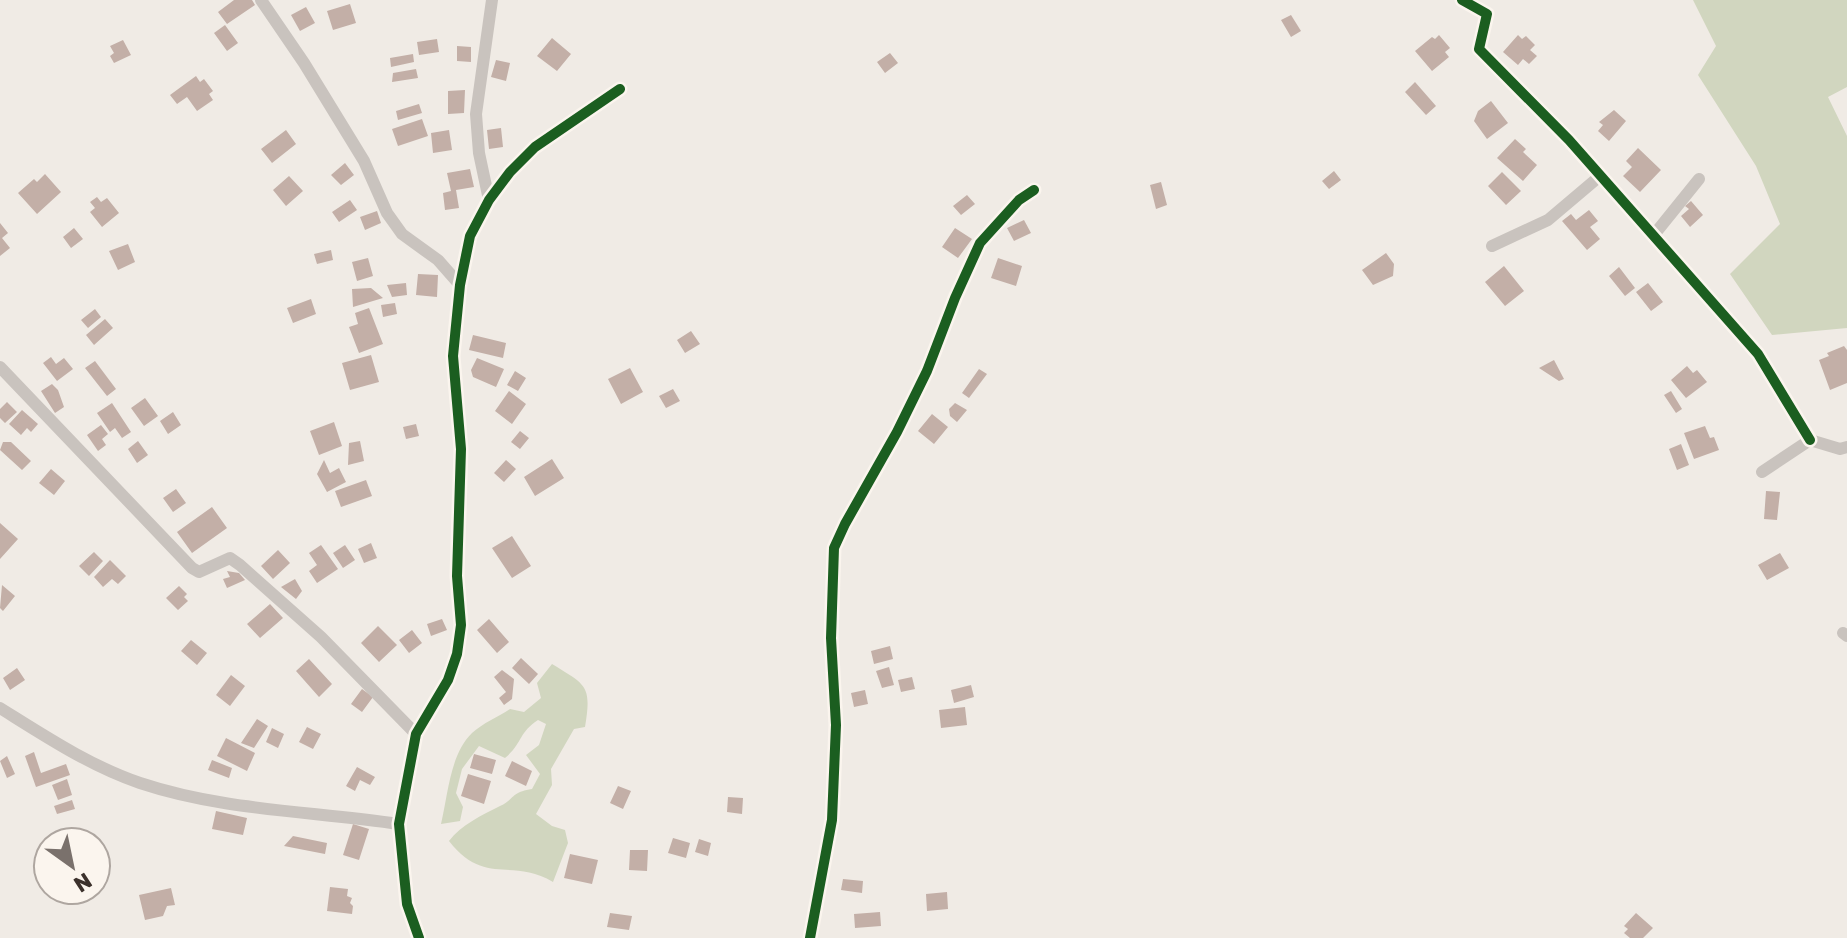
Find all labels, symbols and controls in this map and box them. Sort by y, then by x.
north arrow [32,826,112,906]
text: N [69,867,97,898]

